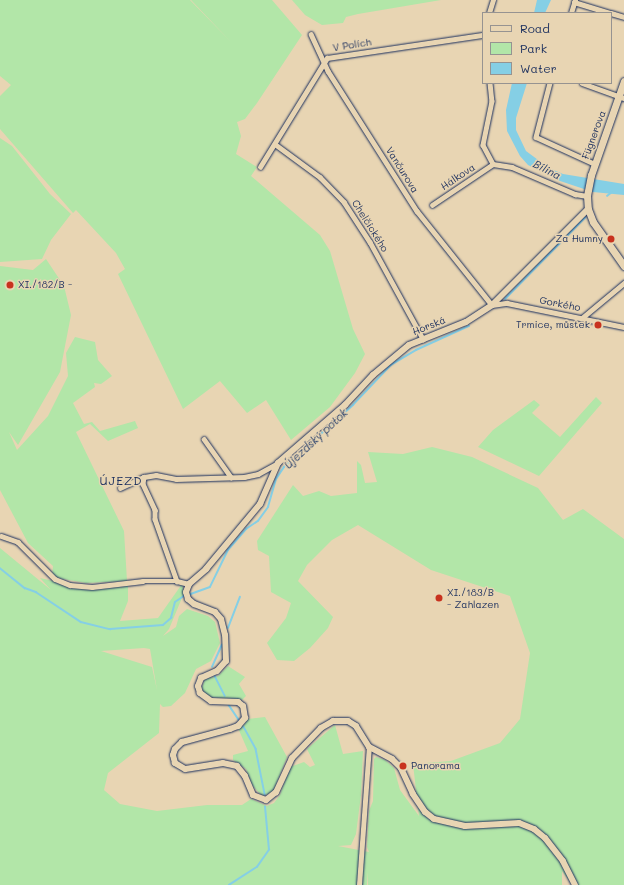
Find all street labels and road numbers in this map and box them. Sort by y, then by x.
street label: V Polích [332,36,372,54]
street label: Fügnerova [580,109,608,161]
street label: Vančurova [383,145,421,195]
street label: Hálkova [439,161,477,193]
street label: Chelčického [349,198,391,254]
street label: Gorkého [539,294,581,314]
street label: Horská [411,314,447,338]

